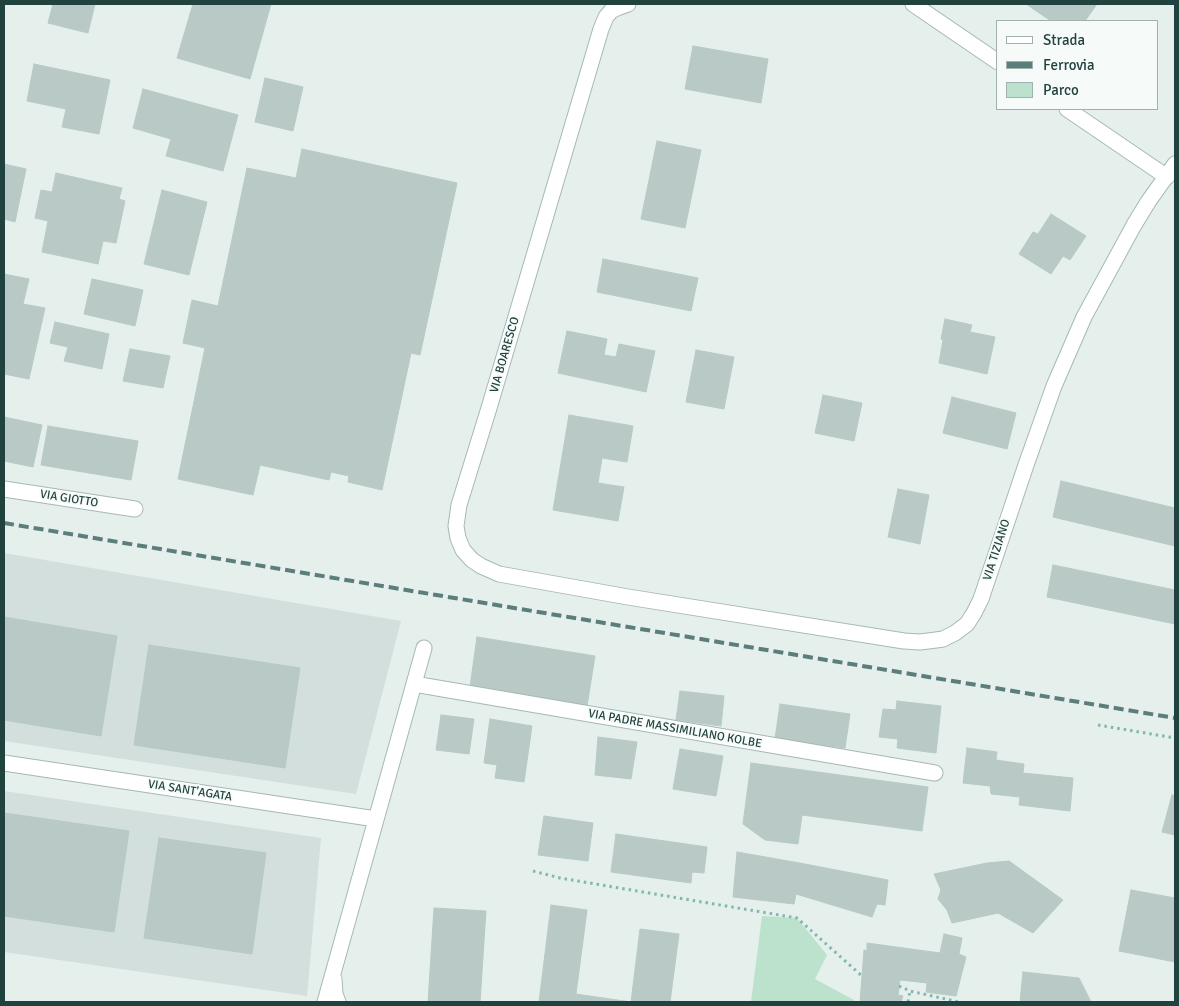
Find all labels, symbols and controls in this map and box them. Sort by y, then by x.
legend [996,20,1159,110]
text: Strada [1043,31,1085,49]
text: Ferrovia [1043,56,1095,74]
text: Parco [1043,81,1079,99]
street label: VIA BOARESCO [487,315,523,395]
street label: VIA GIOTTO [39,487,99,511]
street label: VIA TIZIANO [980,518,1014,582]
street label: VIA PADRE MASSIMILIANO KOLBE [587,707,763,751]
street label: VIA SANT'AGATA [147,777,233,805]

